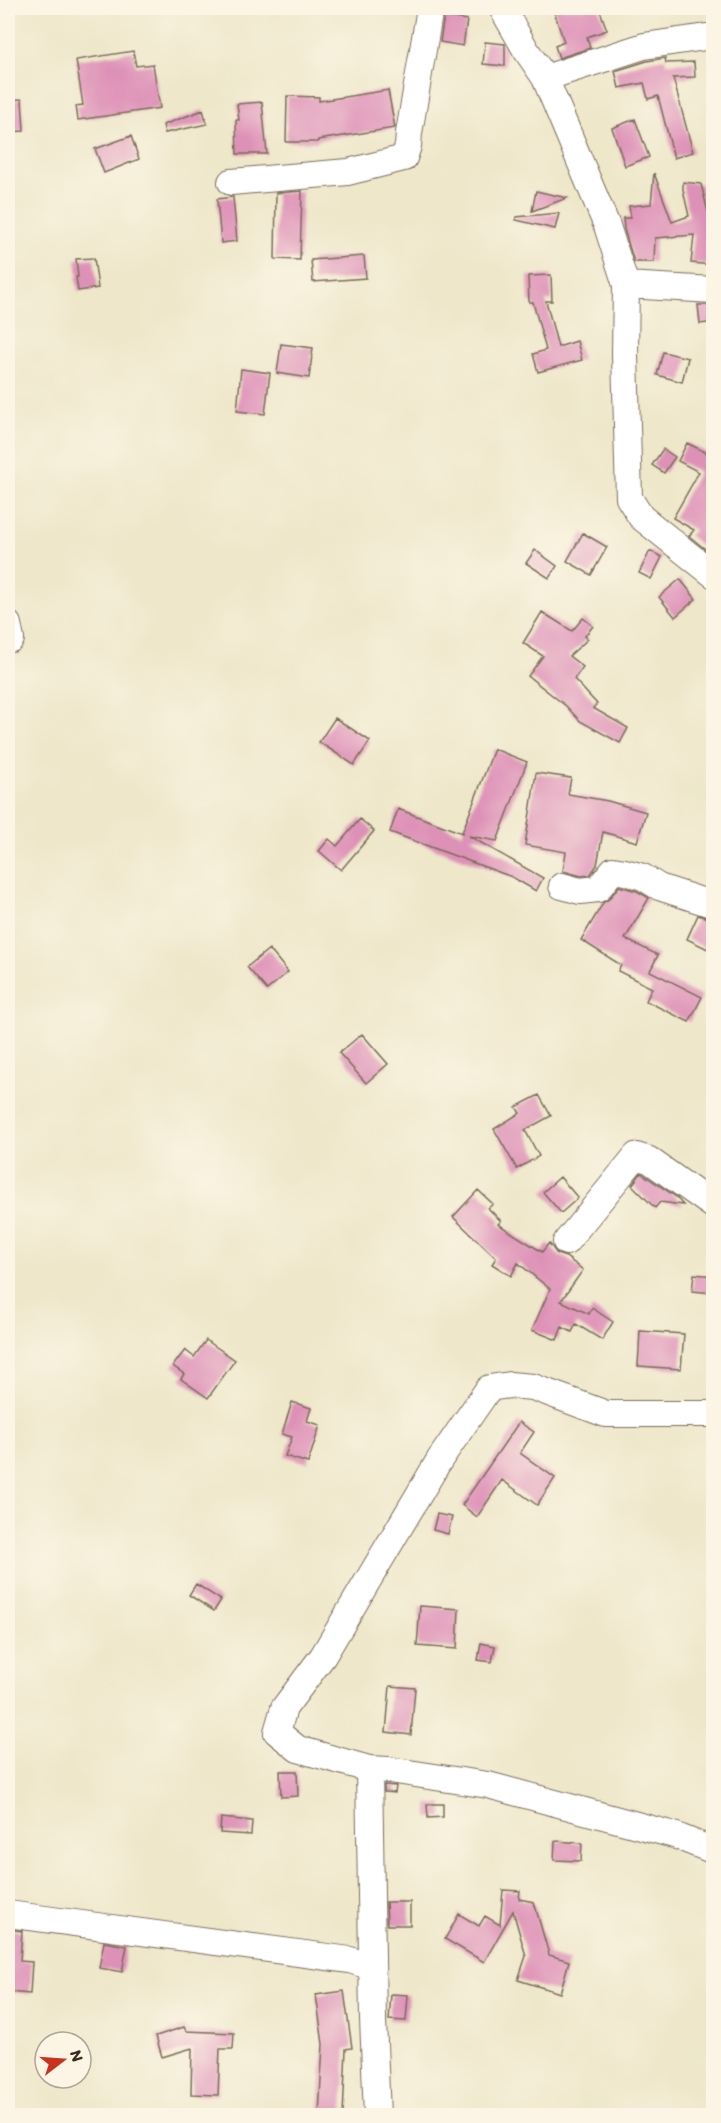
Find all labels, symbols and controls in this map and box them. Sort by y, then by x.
north arrow [33,2030,93,2090]
text: N [66,2048,88,2064]

